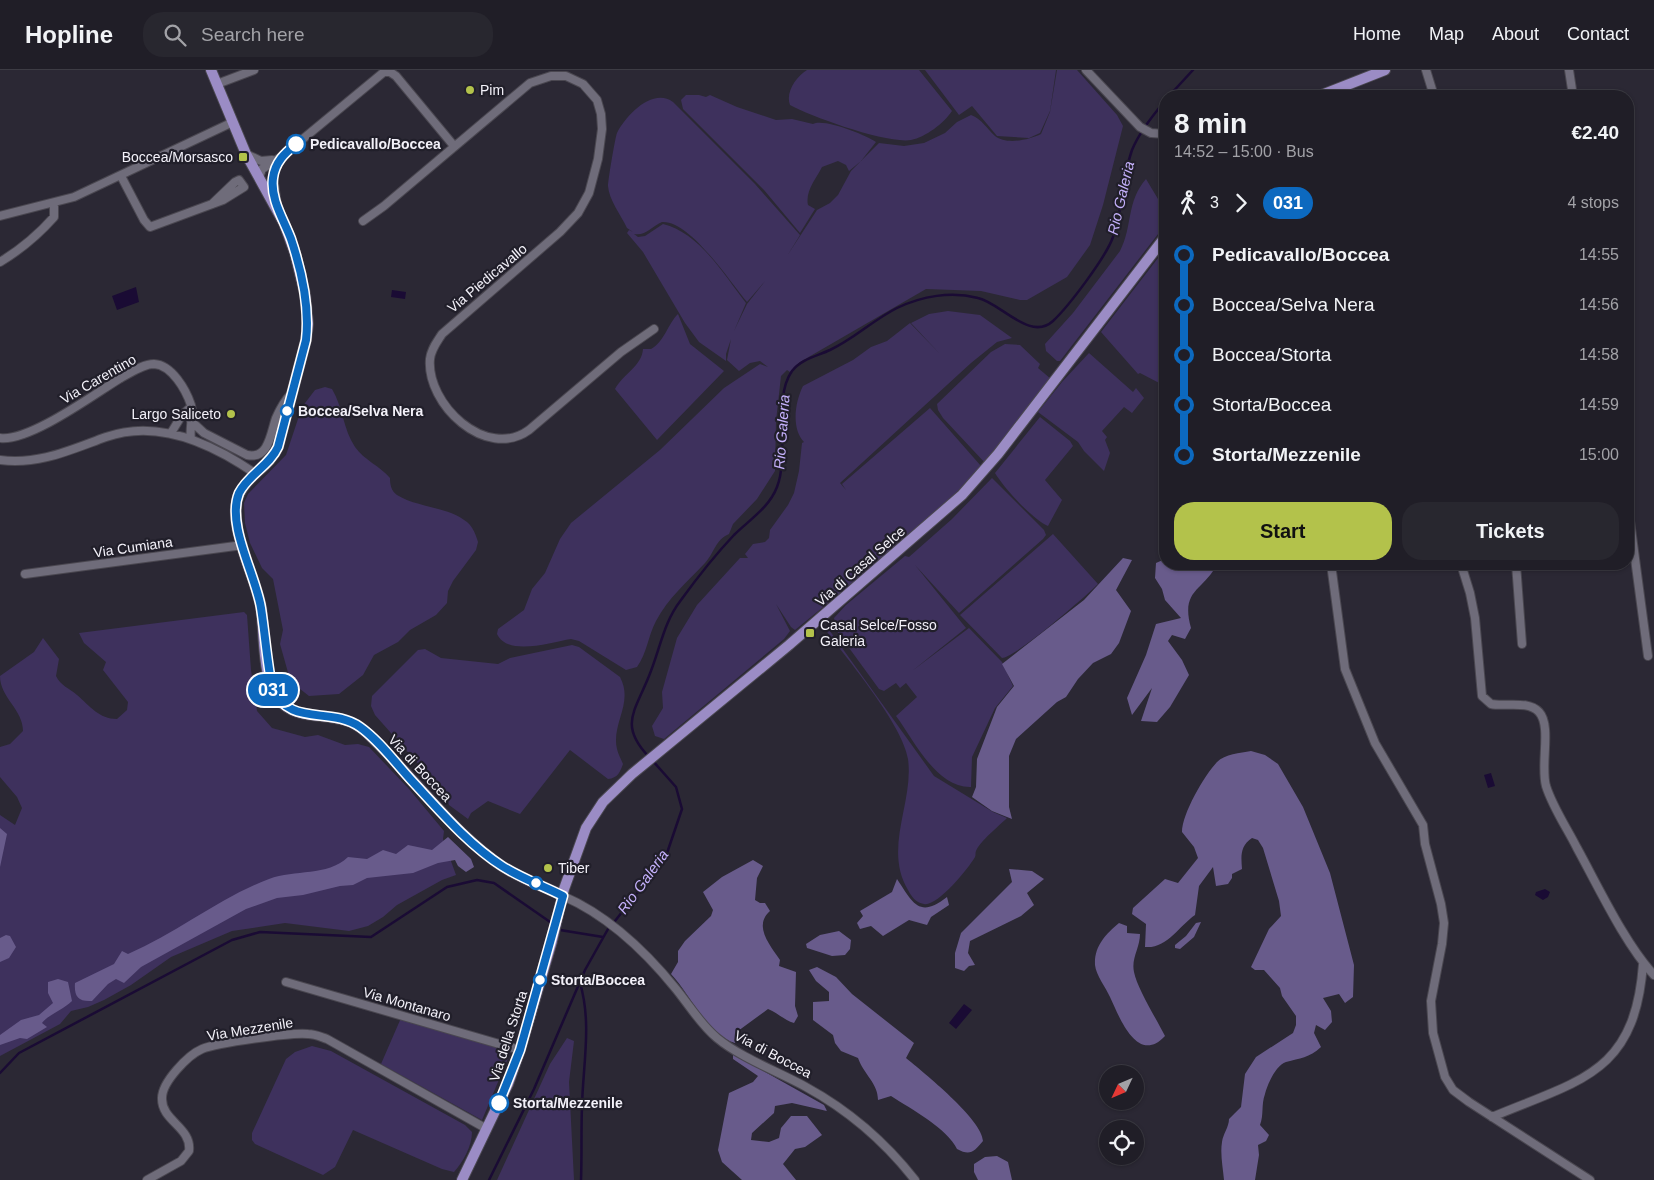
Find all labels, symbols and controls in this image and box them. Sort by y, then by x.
search box [143,12,493,57]
text: Hopline [25,21,113,48]
icon: search [161,21,189,49]
text: Search here [201,24,305,45]
text: Home [1353,24,1401,44]
text: Map [1429,24,1464,44]
text: About [1492,24,1539,44]
text: Contact [1567,24,1629,44]
place label: Pim [480,82,504,98]
marker: Pim [464,84,476,96]
text: 8 min [1174,108,1247,139]
text: €2.40 [1571,122,1619,143]
marker: Pedicavallo/Boccea [286,134,306,154]
place label: Pedicavallo/Boccea [310,136,441,152]
text: 14:52 – 15:00 · Bus [1174,143,1314,160]
place label: Boccea/Morsasco [122,149,233,165]
marker: Boccea/Morsasco [237,151,249,163]
water label: Rio Galeria [1104,159,1137,236]
icon: walk [1174,189,1202,217]
icon: forward [1227,189,1255,217]
text: 031 [1273,193,1303,213]
text: 3 [1210,194,1219,211]
text: 4 stops [1567,194,1619,211]
street label: Via Piedicavallo [444,240,530,316]
text: Pedicavallo/Boccea [1212,244,1389,265]
text: 14:55 [1579,246,1619,263]
text: Boccea/Selva Nera [1212,294,1375,315]
text: 14:56 [1579,296,1619,313]
text: Boccea/Storta [1212,344,1331,365]
text: 14:58 [1579,346,1619,363]
street label: Via Carentino [57,351,139,407]
water label: Rio Galeria [770,394,793,470]
text: Storta/Boccea [1212,394,1331,415]
text: 14:59 [1579,396,1619,413]
place label: Boccea/Selva Nera [298,403,424,419]
marker: Boccea/Selva Nera [280,404,294,418]
place label: Largo Saliceto [131,406,221,422]
marker: Largo Saliceto [225,408,237,420]
text: Storta/Mezzenile [1212,444,1361,465]
text: 15:00 [1579,446,1619,463]
button: Start [1174,502,1392,560]
button: Tickets [1402,502,1619,560]
street label: Via di Casal Selce [812,523,908,609]
street label: Via Cumiana [92,533,174,560]
place label: Casal Selce/Fosso Galeria [820,617,937,649]
marker: Casal Selce/Fosso Galeria [804,627,816,639]
line badge: 031 [244,674,302,706]
text: 031 [258,680,288,700]
street label: Via di Boccea [385,731,455,805]
water label: Rio Galeria [614,846,672,917]
place label: Tiber [558,860,590,876]
marker: Tiber [542,862,554,874]
unlabelled marker [529,876,543,890]
place label: Storta/Boccea [551,972,645,988]
marker: Storta/Boccea [533,973,547,987]
street label: Via Montanaro [361,984,453,1024]
street label: Via della Storta [486,988,530,1084]
street label: Via Mezzenile [206,1014,294,1044]
street label: Via di Boccea [732,1027,815,1081]
north arrow [1099,1065,1144,1110]
map controls [1099,1065,1144,1165]
marker: Storta/Mezzenile [489,1093,509,1113]
place label: Storta/Mezzenile [513,1095,623,1111]
button: locate [1099,1120,1144,1165]

